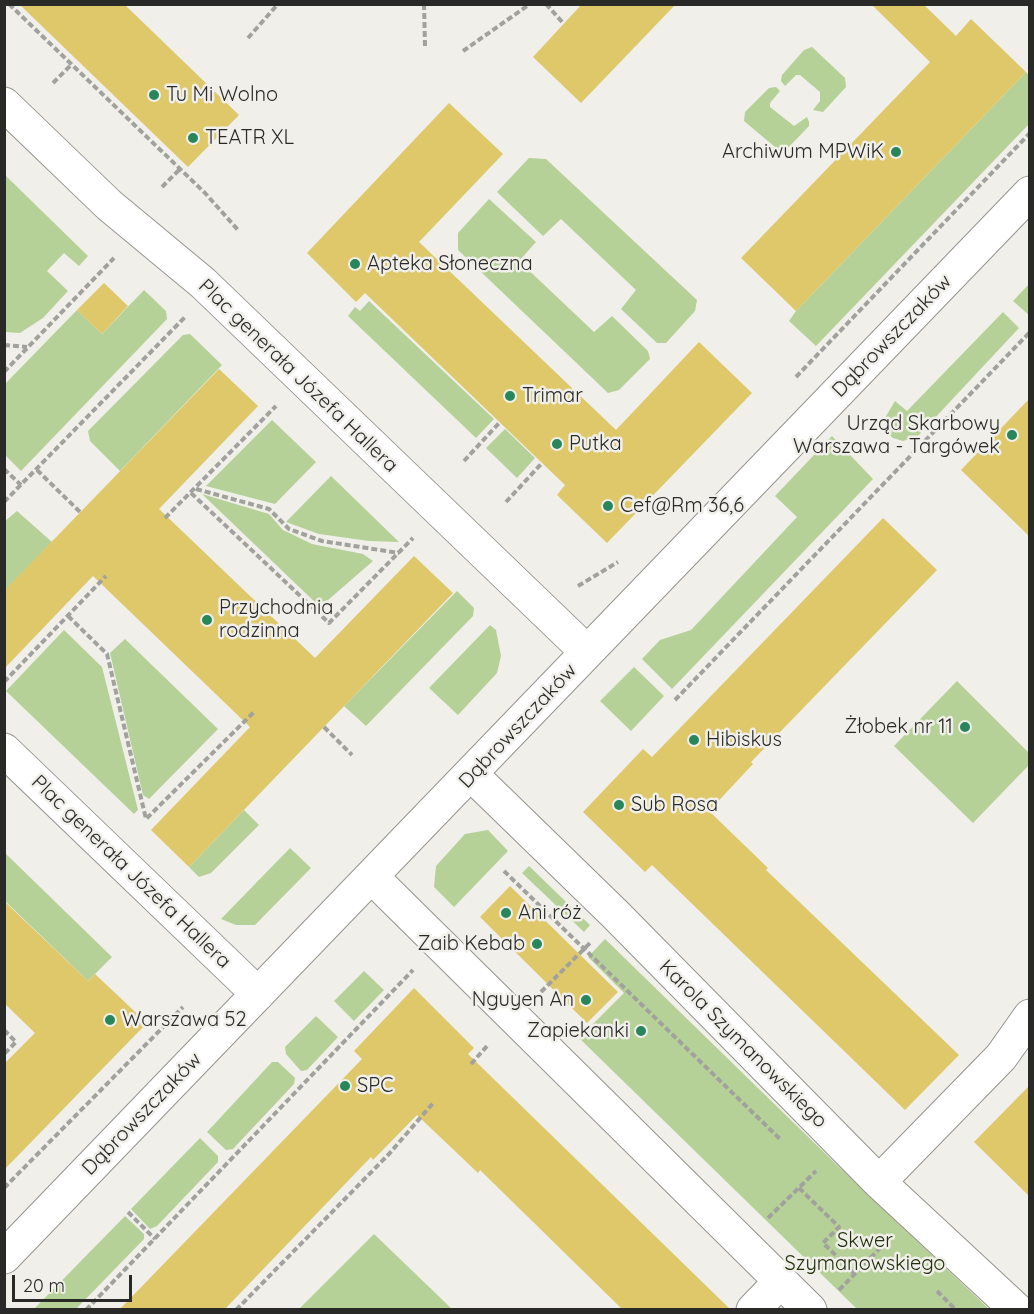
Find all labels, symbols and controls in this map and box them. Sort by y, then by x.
place label: Tu Mi Wolno [166,83,278,107]
marker: Tu Mi Wolno [147,88,161,102]
place label: TEATR XL [205,126,294,150]
marker: TEATR XL [186,131,200,145]
place label: Archiwum MPWiK [722,140,884,164]
marker: Archiwum MPWiK [889,145,903,159]
place label: Apteka Słoneczna [367,252,533,276]
marker: Apteka Słoneczna [348,257,362,271]
street label: Dąbrowszczaków [827,270,957,402]
street label: Plac generała Józefa Hallera [193,274,403,478]
place label: Trimar [522,384,583,408]
marker: Trimar [503,389,517,403]
place label: Urząd Skarbowy Warszawa - Targówek [793,412,1000,459]
marker: Urząd Skarbowy Warszawa - Targówek [1005,428,1019,442]
place label: Putka [569,432,622,456]
marker: Putka [550,437,564,451]
place label: Cef@Rm 36,6 [620,494,744,518]
marker: Cef@Rm 36,6 [601,499,615,513]
place label: Przychodnia rodzinna [219,596,333,643]
marker: Przychodnia rodzinna [200,613,214,627]
street label: Dąbrowszczaków [454,659,582,793]
place label: Żłobek nr 11 [844,715,953,739]
marker: Żłobek nr 11 [958,720,972,734]
place label: Hibiskus [706,728,782,752]
marker: Hibiskus [687,733,701,747]
street label: Plac generała Józefa Hallera [26,770,236,974]
place label: Sub Rosa [631,793,718,817]
marker: Sub Rosa [612,798,626,812]
place label: Ani róż [518,901,582,925]
marker: Ani róż [499,906,513,920]
place label: Zaib Kebab [417,932,525,956]
marker: Zaib Kebab [530,937,544,951]
street label: Karola Szymanowskiego [654,955,832,1133]
place label: Nguyen An [472,988,574,1012]
marker: Nguyen An [579,993,593,1007]
place label: Warszawa 52 [122,1008,247,1032]
marker: Warszawa 52 [103,1013,117,1027]
place label: Zapiekanki [527,1019,629,1043]
marker: Zapiekanki [634,1024,648,1038]
street label: Dąbrowszczaków [77,1048,207,1180]
place label: SPC [357,1074,393,1098]
marker: SPC [338,1079,352,1093]
park label: Skwer Szymanowskiego [785,1229,945,1276]
scale bar [15,1263,135,1301]
text: 20 m [23,1274,65,1297]

